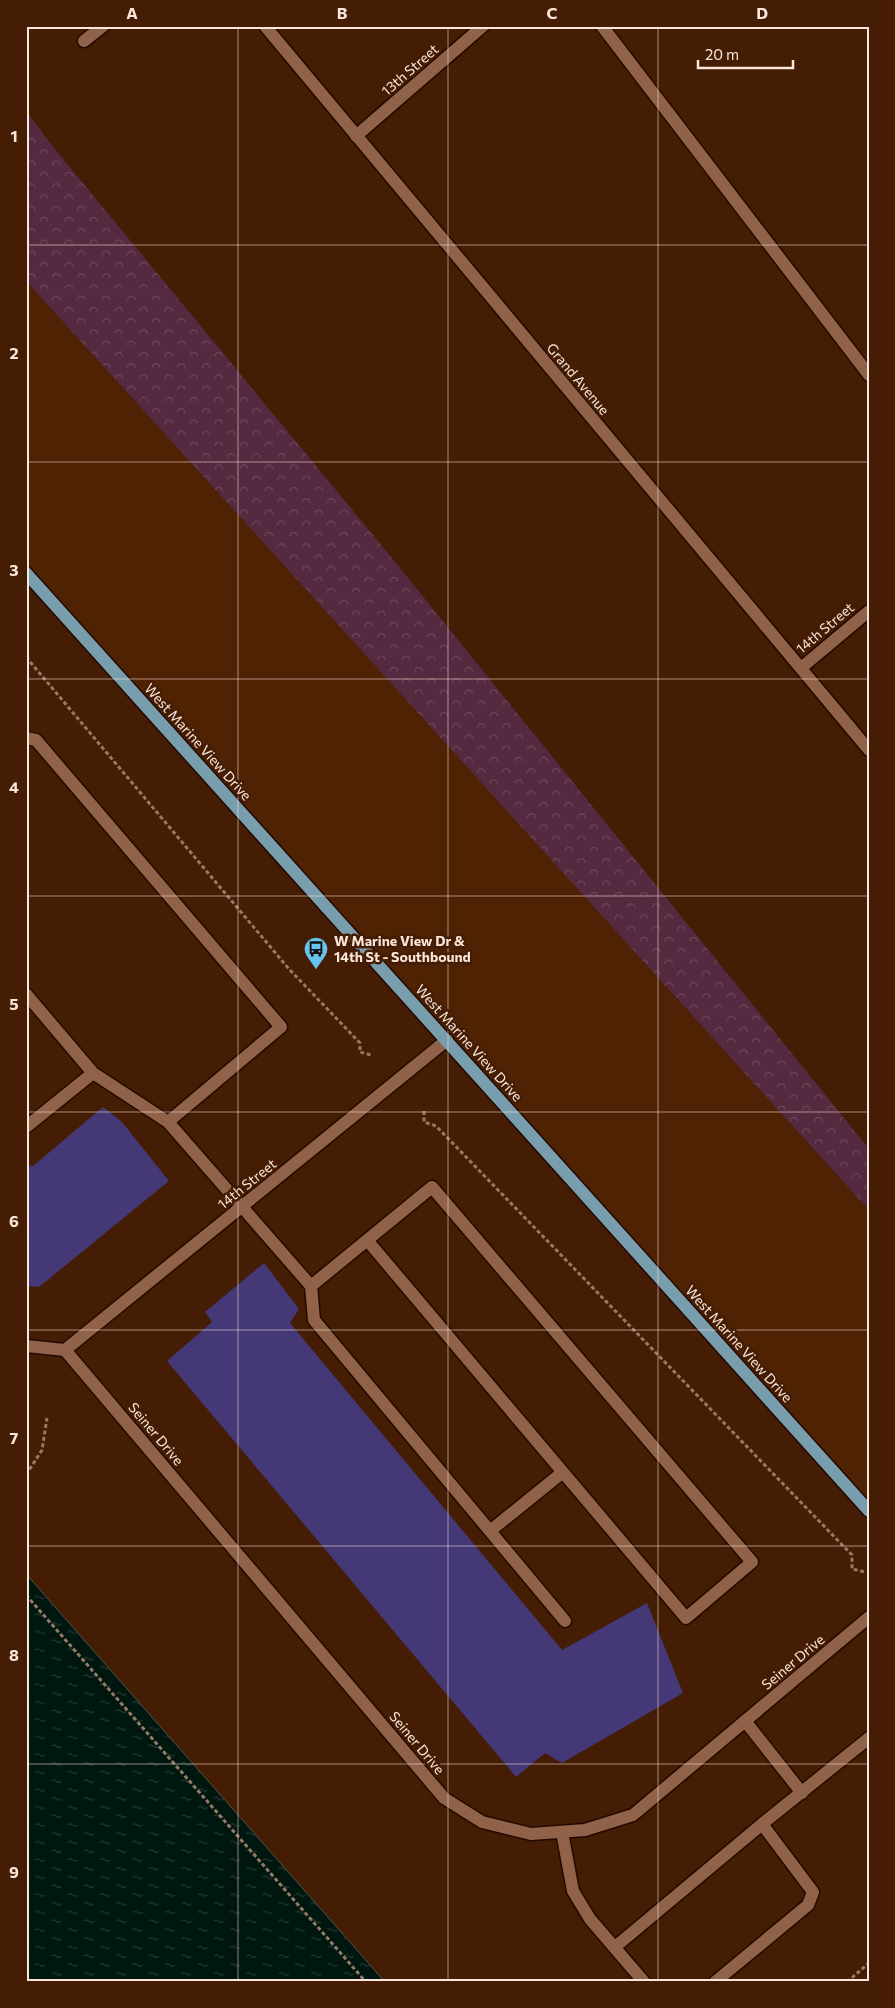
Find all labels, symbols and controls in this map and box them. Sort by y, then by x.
text: A [126,3,138,22]
text: B [337,3,348,22]
text: C [547,3,558,22]
text: D [756,3,768,22]
scale bar [698,38,792,70]
street label: 13th Street [378,40,442,99]
text: 20 m [705,45,739,63]
text: 1 [10,126,18,145]
street label: Grand Avenue [543,339,613,418]
text: 2 [9,343,19,362]
text: 3 [9,560,19,579]
street label: 14th Street [792,598,857,657]
street label: West Marine View Drive [141,680,255,804]
text: 4 [9,777,19,796]
place label: W Marine View Dr & 14th St - Southbound [334,932,471,965]
bus stop icon: W Marine View Dr & 14th St - Southbound [303,936,329,970]
street label: West Marine View Drive [412,981,526,1105]
text: 5 [9,994,19,1013]
street label: 14th Street [214,1155,280,1212]
text: 6 [9,1211,19,1230]
street label: West Marine View Drive [682,1282,796,1406]
street label: Seiner Drive [125,1399,188,1469]
text: 7 [10,1428,19,1447]
street label: Seiner Drive [758,1630,828,1693]
text: 8 [9,1645,19,1664]
street label: Seiner Drive [386,1708,449,1778]
text: 9 [9,1862,19,1881]

